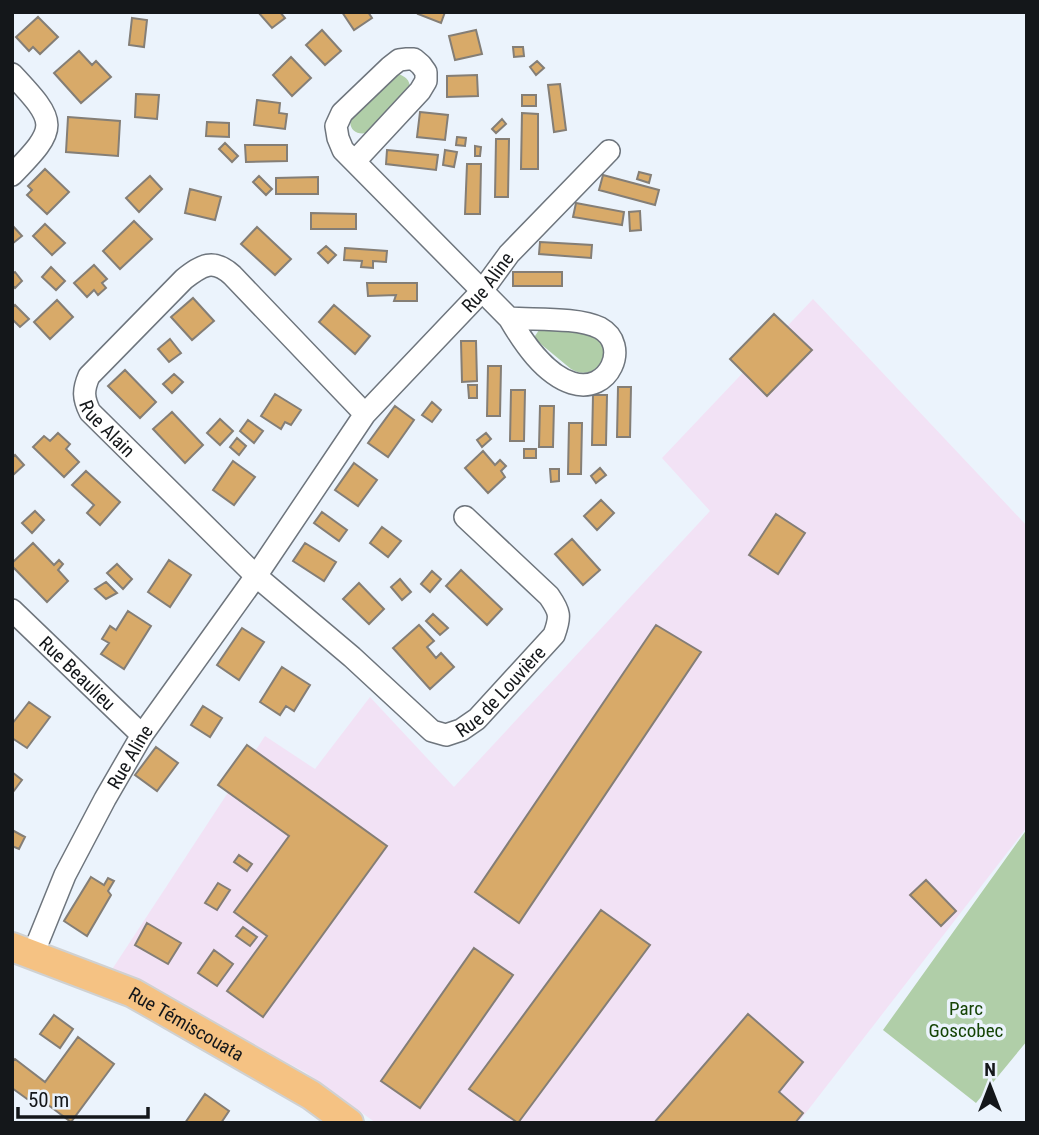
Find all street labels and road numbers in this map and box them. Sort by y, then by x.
street label: Rue Aline [457,247,518,317]
street label: Rue Alain [75,397,140,462]
street label: Rue Beaulieu [35,631,121,715]
street label: Rue de Louvière [451,641,550,742]
street label: Rue Aline [102,720,157,793]
street label: Rue Témiscouata [125,982,248,1066]

